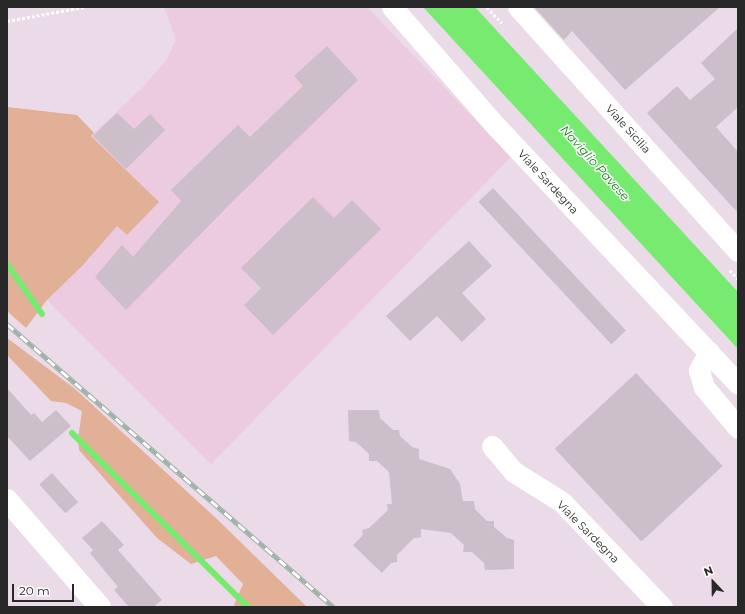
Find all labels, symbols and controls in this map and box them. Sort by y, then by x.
street label: Viale Sicilia [603,102,653,156]
water label: Naviglio Pavese [557,122,633,204]
street label: Viale Sardegna [515,147,581,217]
street label: Viale Sardegna [554,498,622,566]
north arrow [693,562,733,602]
text: N [702,563,715,579]
scale bar [14,576,76,602]
text: 20 m [19,583,50,598]

